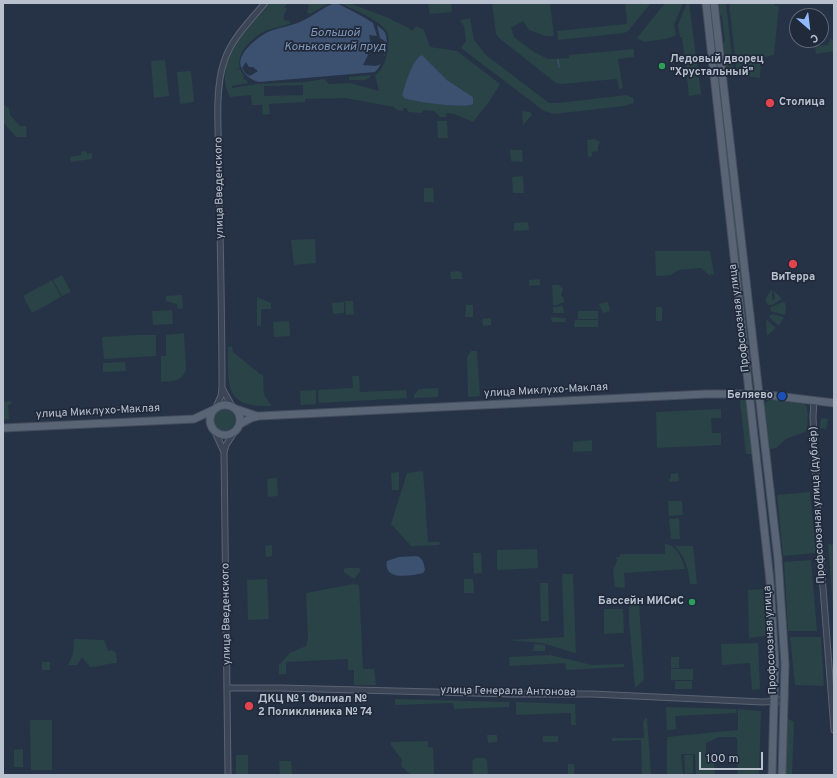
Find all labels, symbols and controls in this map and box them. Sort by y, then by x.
north arrow [789,8,829,48]
water label: Большой Коньковский пруд [284,27,386,55]
text: С [808,30,821,46]
place label: Ледовый дворец "Хрустальный" [670,53,764,79]
marker: Ледовый дворец "Хрустальный" [657,61,667,71]
place label: Столица [779,96,825,110]
marker: Столица [764,97,776,109]
street label: улица Введенского [213,137,227,239]
marker: ВиТерра [787,258,799,270]
street label: Профсоюзная улица [727,263,753,373]
place label: ВиТерра [771,271,815,285]
street label: улица Миклухо-Маклая [484,381,608,401]
place label: Беляево [727,389,773,403]
marker: Беляево [776,390,788,402]
street label: улица Миклухо-Маклая [36,402,160,422]
street label: Профсоюзная улица (дублёр) [807,426,829,584]
street label: улица Введенского [220,563,234,665]
street label: Профсоюзная улица [762,585,780,695]
place label: Бассейн МИСиС [598,595,684,609]
marker: Бассейн МИСиС [687,597,697,607]
street label: улица Генерала Антонова [440,684,576,700]
place label: ДКЦ № 1 Филиал № 2 Поликлиника № 74 [258,693,372,719]
marker: ДКЦ № 1 Филиал № 2 Поликлиника № 74 [243,700,255,712]
scale bar [701,744,765,770]
text: 100 m [706,751,739,767]

